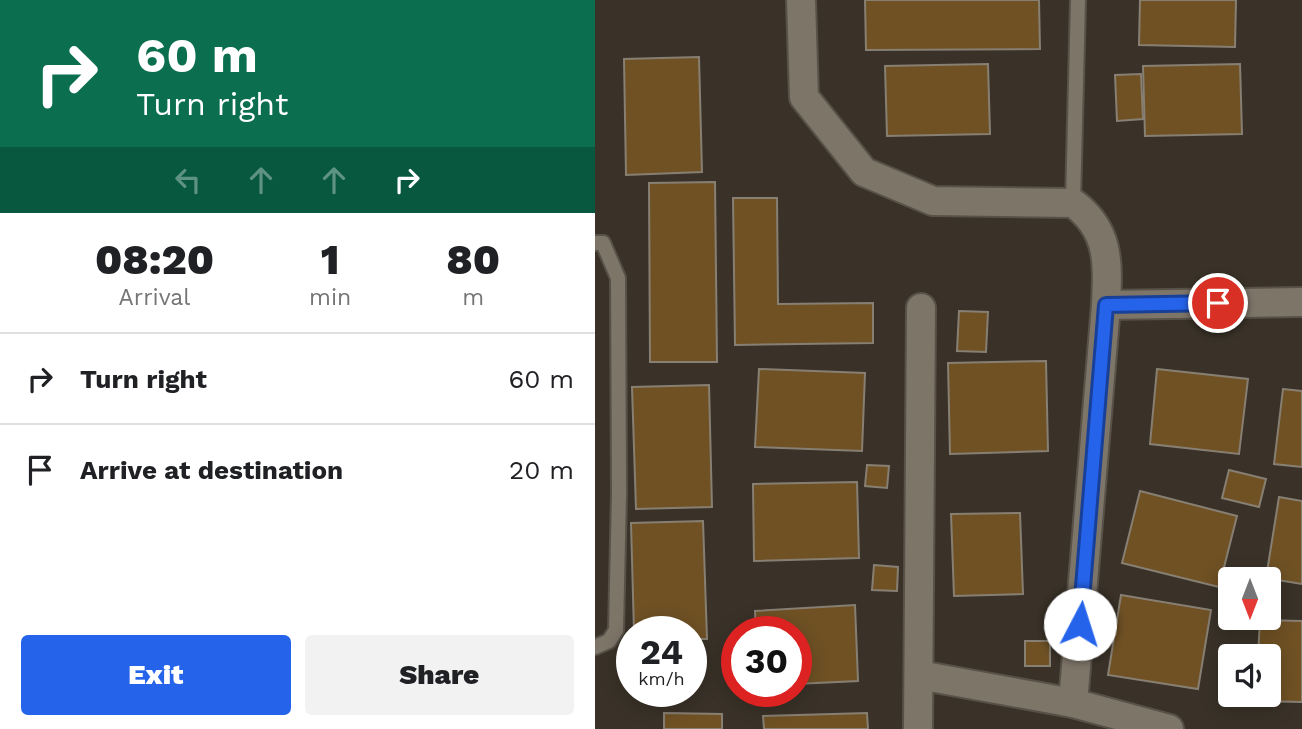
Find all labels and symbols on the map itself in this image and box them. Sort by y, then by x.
pin [1188,273,1248,333]
north arrow [1218,567,1281,630]
position arrow [1043,587,1117,661]
speed limit sign: 30 [721,616,812,707]

